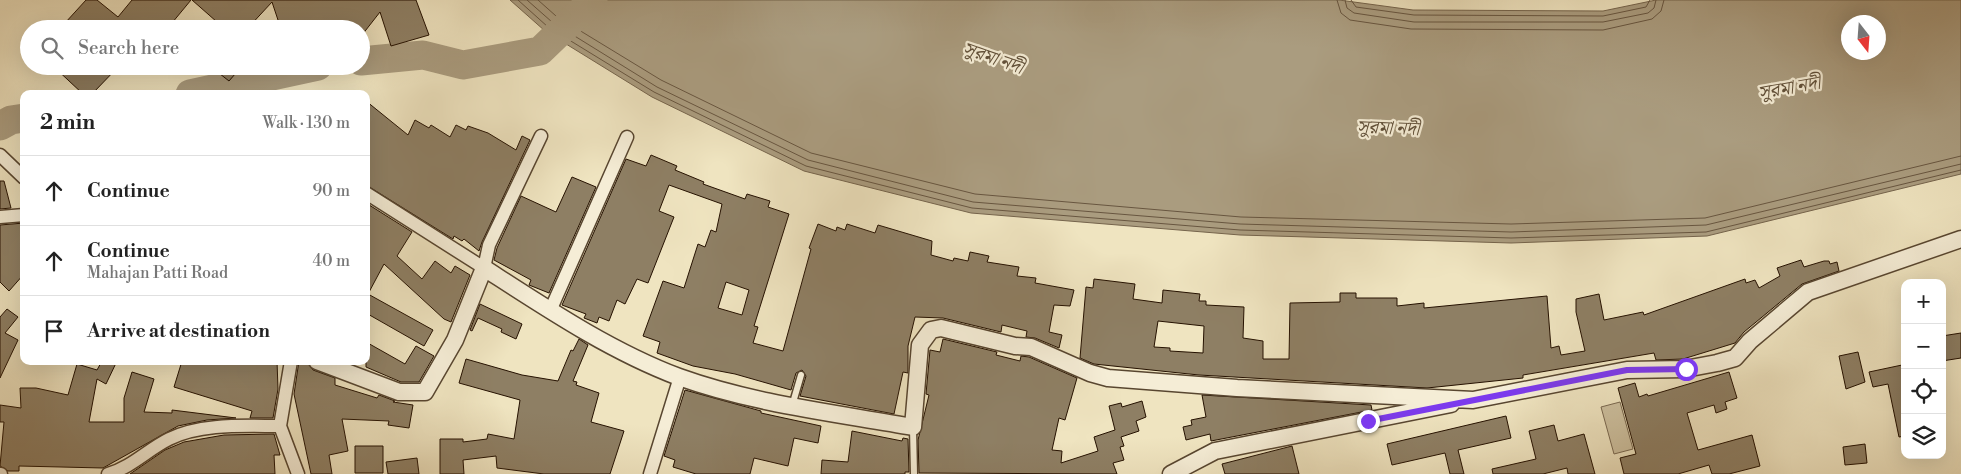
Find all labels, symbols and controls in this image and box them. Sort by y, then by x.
north arrow [1841,15,1886,60]
search box [20,20,370,75]
icon: search [38,34,66,62]
text: Search here [78,36,179,60]
water label: সুরমা নদী [960,36,1029,80]
water label: সুরমা নদী [1756,70,1824,105]
text: 2 min [40,110,95,136]
text: Walk · 130 m [262,113,350,133]
water label: সুরমা নদী [1356,115,1422,141]
icon: ahead [40,177,68,205]
text: Continue [87,179,170,203]
text: 90 m [312,181,350,201]
text: Continue [87,239,170,263]
icon: ahead [40,247,68,275]
text: 40 m [313,251,350,271]
text: Mahajan Patti Road [87,263,228,283]
map controls [1901,279,1946,459]
button: + [1901,279,1946,324]
icon: arrive [40,317,68,345]
text: Arrive at destination [87,319,270,343]
button: − [1901,324,1946,369]
route start [1675,358,1698,381]
button: locate [1901,369,1946,414]
route end [1357,410,1380,433]
button: layers [1901,414,1946,459]

